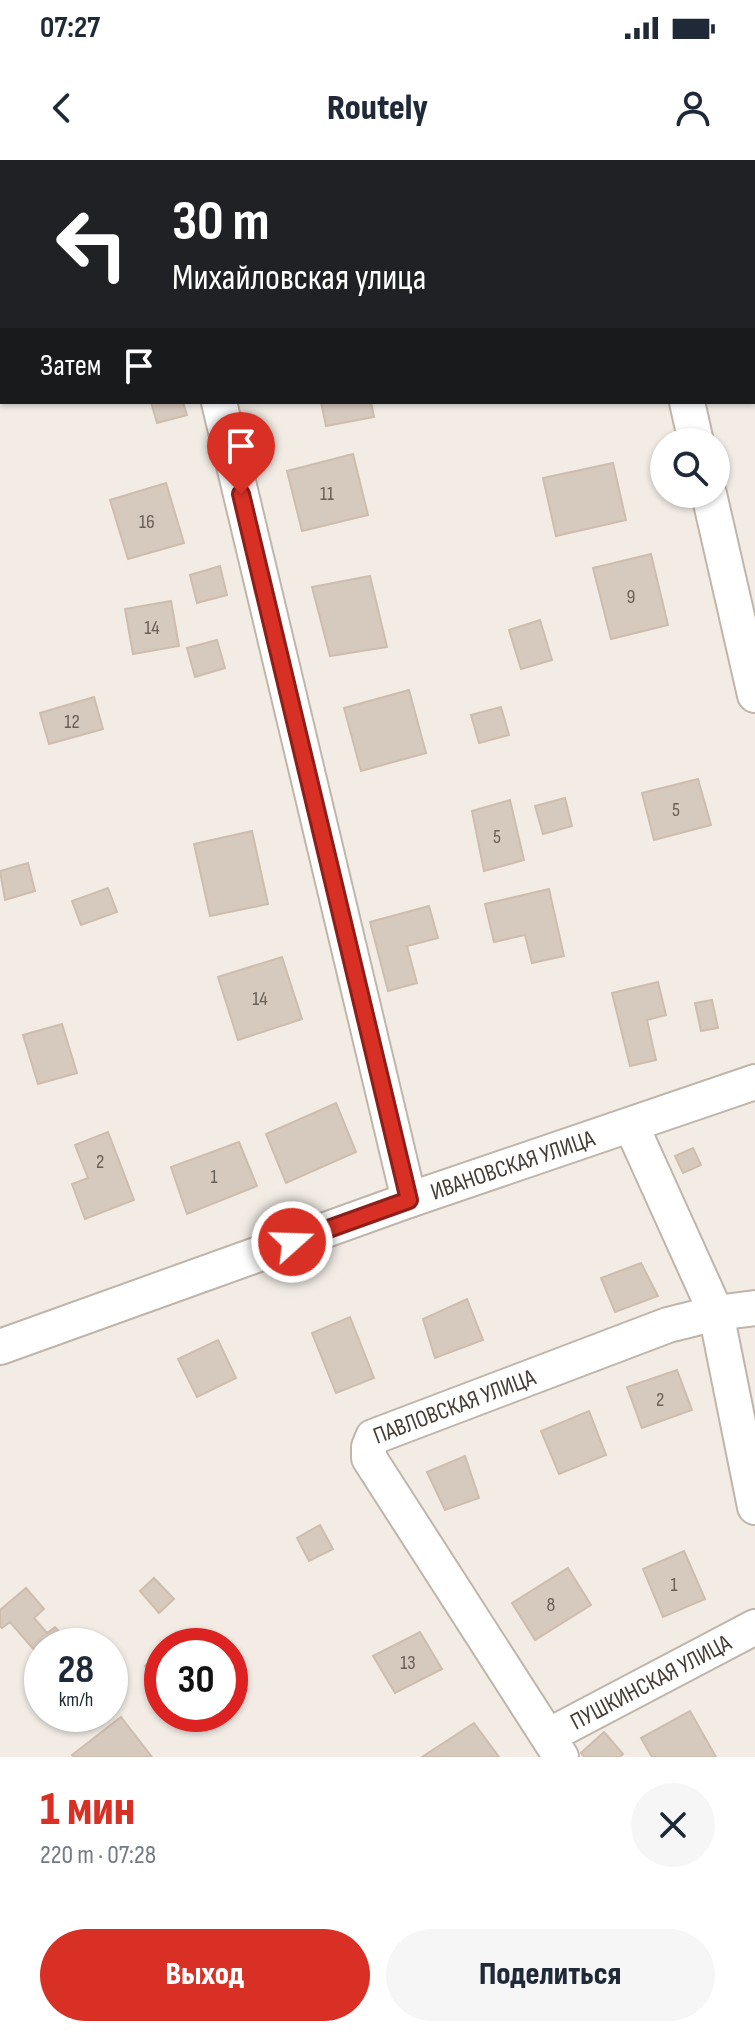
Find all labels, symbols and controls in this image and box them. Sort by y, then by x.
text: 07:27 [40,10,100,46]
icon: back [40,86,84,130]
icon: person [671,86,715,130]
text: Routely [327,87,428,130]
text: 30 m [172,189,270,256]
icon: left [40,192,144,296]
text: Михайловская улица [172,257,426,300]
icon: arrive [117,344,161,388]
text: Затем [40,348,101,384]
pin [207,412,275,494]
icon: arrive [219,424,263,468]
map controls [650,428,730,508]
button: search [650,428,730,508]
house number: 11 [320,482,334,506]
house number: 16 [139,510,155,534]
house number: 9 [627,585,635,609]
house number: 14 [144,616,160,640]
house number: 12 [64,710,80,734]
house number: 5 [672,798,680,822]
house number: 5 [493,825,501,849]
house number: 14 [252,987,268,1011]
street label: ИВАНОВСКАЯ УЛИЦА [427,1124,599,1207]
house number: 2 [96,1150,104,1174]
house number: 1 [211,1165,218,1189]
position arrow [250,1200,334,1284]
street label: ПАВЛОВСКАЯ УЛИЦА [369,1362,540,1451]
house number: 2 [656,1388,664,1412]
house number: 1 [671,1573,678,1597]
house number: 8 [547,1593,555,1617]
speed limit sign: 30 [144,1628,248,1732]
street label: ПУШКИНСКАЯ УЛИЦА [566,1628,737,1737]
text: 28 [58,1646,94,1694]
house number: 13 [400,1651,416,1675]
text: km/h [59,1688,93,1712]
text: 1 мин [40,1781,135,1838]
button: close [631,1783,715,1867]
text: 220 m · 07:28 [40,1840,156,1871]
button: Выход [40,1929,370,2021]
button: Поделиться [386,1929,715,2021]

